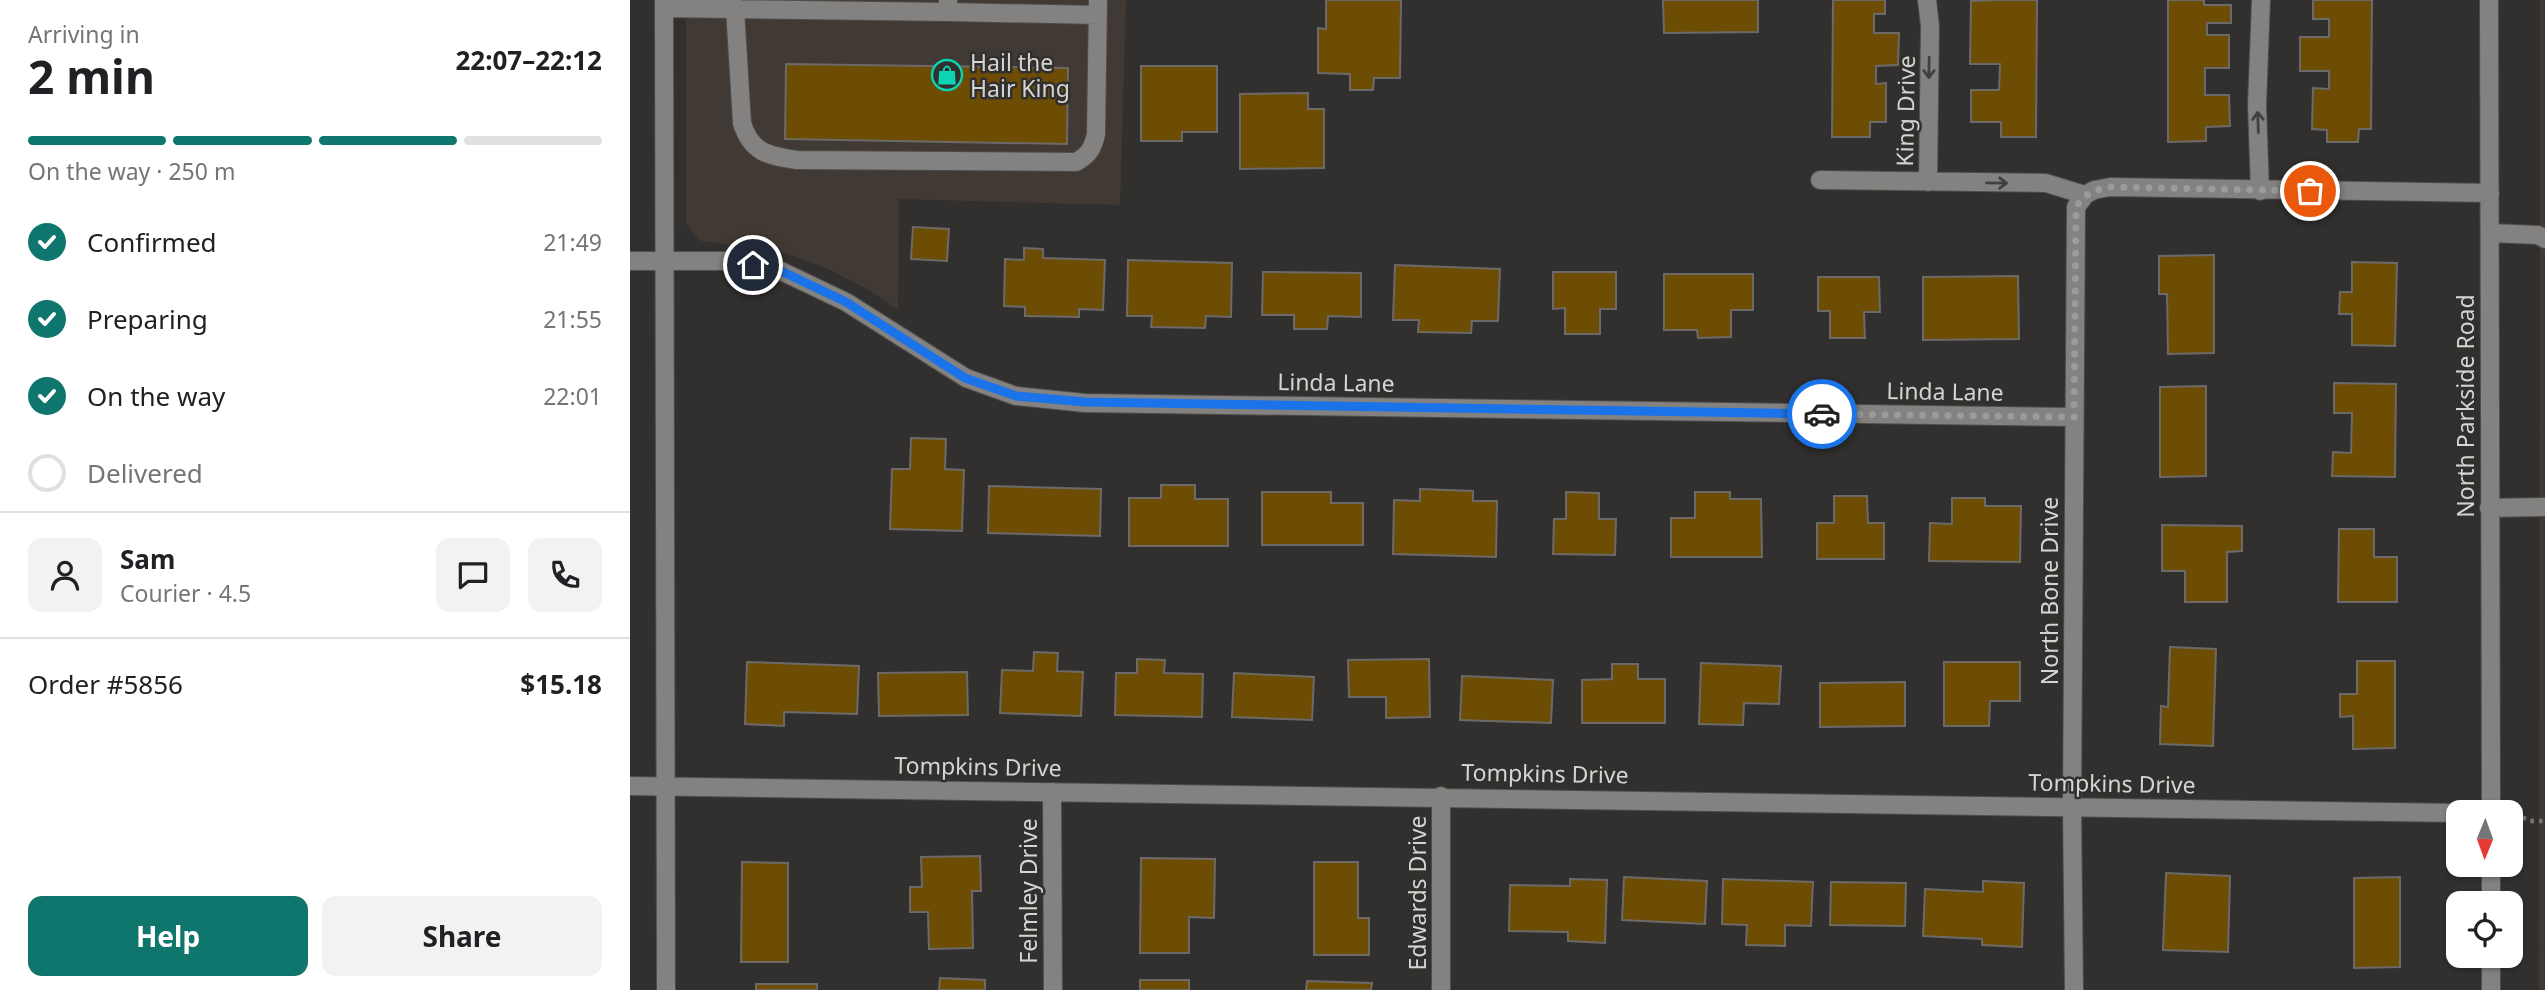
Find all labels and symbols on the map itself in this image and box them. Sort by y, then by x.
place label: Hail the Hair King [970,46,1070,104]
street label: King Drive [1888,55,1922,167]
one-way arrow [1923,56,1936,79]
shop icon: Hail the Hair King [930,58,964,92]
one-way arrow [2251,111,2264,134]
pin [2280,161,2340,221]
one-way arrow [1985,176,2008,190]
pin [723,235,783,295]
street label: North Parkside Road [2449,294,2481,518]
street label: Linda Lane [1277,365,1395,399]
street label: Linda Lane [1886,374,2004,408]
courier [1787,379,1857,449]
street label: North Bone Drive [2033,497,2065,685]
street label: Tompkins Drive [894,749,1062,783]
street label: Tompkins Drive [1461,756,1629,790]
street label: Tompkins Drive [2028,766,2196,800]
north arrow [2446,800,2524,877]
street label: Edwards Drive [1401,816,1433,970]
street label: Felmley Drive [1012,818,1044,964]

